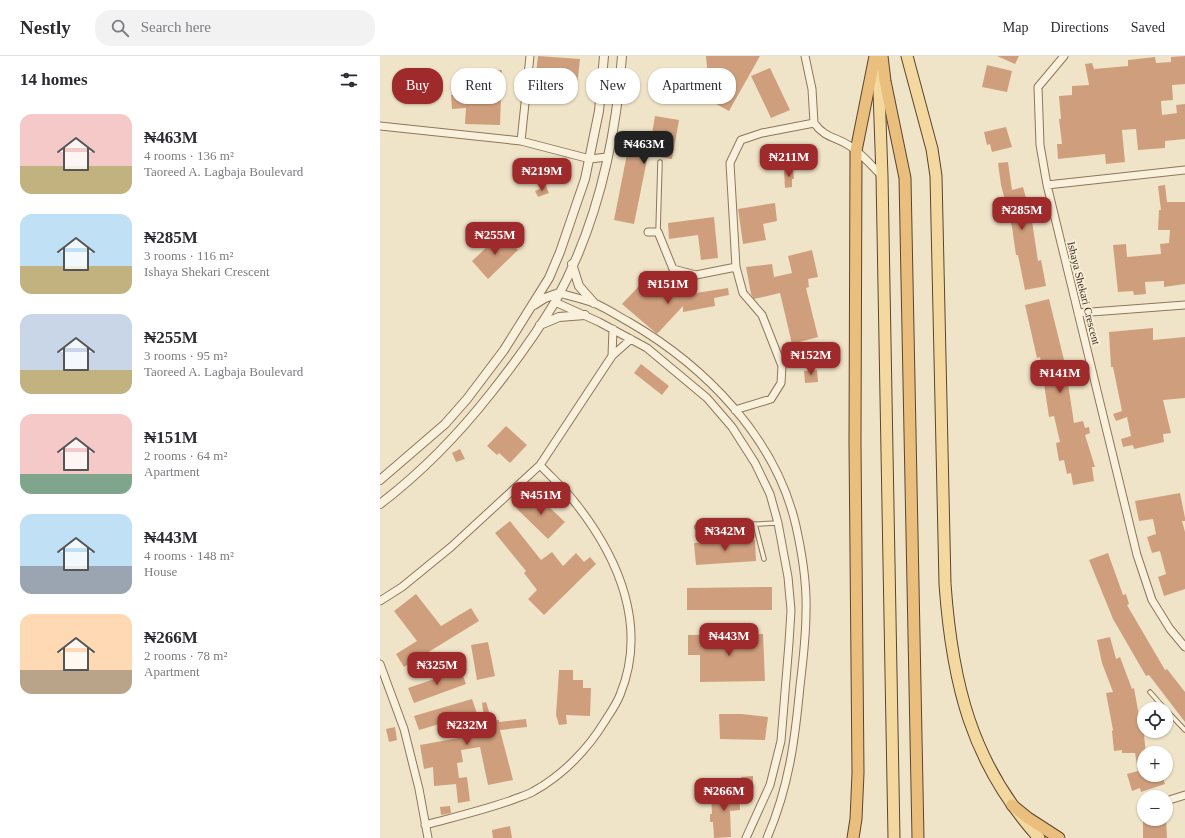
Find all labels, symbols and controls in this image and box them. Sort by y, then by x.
search box [95,10,375,46]
text: Nestly [20,17,71,38]
icon: search [109,17,131,39]
text: Search here [141,19,211,35]
text: Map [1003,20,1028,35]
text: Directions [1050,20,1109,35]
text: Saved [1131,20,1165,35]
chip: Buy [392,68,443,104]
chip: Rent [451,68,506,104]
chip: Filters [514,68,578,104]
chip: New [586,68,640,104]
chip: Apartment [648,68,736,104]
icon: filters [338,69,360,91]
text: 14 homes [20,70,88,89]
text: ₦463M [144,128,198,147]
icon: home [52,130,100,178]
pin: ₦463M [616,131,672,165]
text: ₦463M [623,136,665,151]
pin: ₦211M [761,144,817,178]
text: 4 rooms · 136 m² [144,148,234,163]
text: ₦211M [769,149,809,164]
pin: ₦219M [514,158,570,192]
text: ₦219M [521,163,563,178]
text: Taoreed A. Lagbaja Boulevard [144,164,303,179]
pin: ₦285M [994,197,1050,231]
text: ₦285M [1001,202,1043,217]
pin: ₦255M [467,222,523,256]
text: ₦255M [474,227,516,242]
text: ₦285M [144,228,198,247]
icon: home [52,230,100,278]
street label: Ishaya Shekari Crescent [1065,240,1103,346]
text: 3 rooms · 116 m² [144,248,233,263]
text: Ishaya Shekari Crescent [144,264,270,279]
pin: ₦151M [640,271,696,305]
text: ₦151M [647,276,689,291]
text: ₦255M [144,328,198,347]
icon: home [52,330,100,378]
pin: ₦152M [783,342,839,376]
text: ₦152M [790,347,832,362]
text: 3 rooms · 95 m² [144,348,227,363]
pin: ₦141M [1032,360,1088,394]
text: Taoreed A. Lagbaja Boulevard [144,364,303,379]
text: ₦141M [1039,365,1081,380]
text: ₦151M [144,428,198,447]
icon: home [52,430,100,478]
text: 2 rooms · 64 m² [144,448,227,463]
text: Apartment [144,464,200,479]
pin: ₦451M [513,482,569,516]
text: ₦451M [520,487,562,502]
pin: ₦342M [697,518,753,552]
text: ₦342M [704,523,746,538]
text: ₦443M [144,528,198,547]
icon: home [52,530,100,578]
text: 4 rooms · 148 m² [144,548,234,563]
text: House [144,564,177,579]
pin: ₦443M [701,623,757,657]
text: ₦266M [144,628,198,647]
text: ₦443M [708,628,750,643]
icon: home [52,630,100,678]
text: 2 rooms · 78 m² [144,648,227,663]
pin: ₦325M [409,652,465,686]
text: ₦325M [416,657,458,672]
text: Apartment [144,664,200,679]
map controls [1137,702,1173,826]
button: locate [1137,702,1173,738]
pin: ₦232M [439,712,495,746]
text: ₦232M [446,717,488,732]
button: + [1137,746,1173,782]
pin: ₦266M [696,778,752,812]
text: ₦266M [703,783,745,798]
button: − [1137,790,1173,826]

